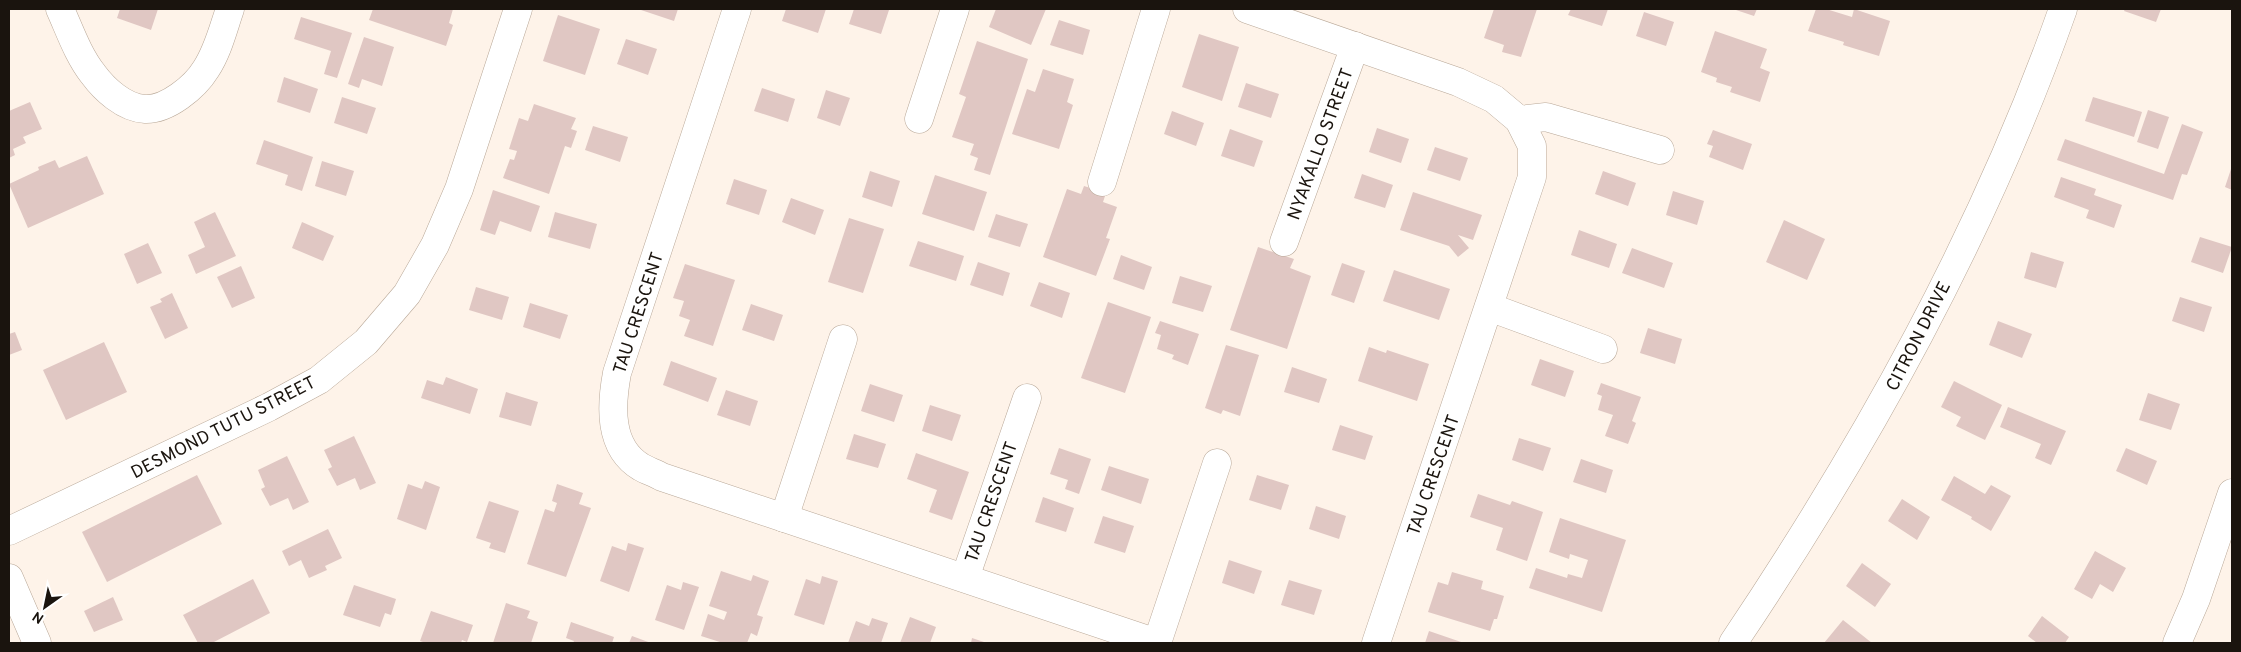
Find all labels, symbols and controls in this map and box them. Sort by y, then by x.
street label: NYAKALLO STREET [1283,65,1360,224]
street label: TAU CRESCENT [609,250,670,377]
street label: CITRON DRIVE [1882,278,1957,396]
street label: DESMOND TUTU STREET [127,372,320,485]
street label: TAU CRESCENT [1403,412,1466,539]
street label: TAU CRESCENT [961,439,1024,566]
north arrow [20,582,70,632]
text: N [30,607,48,627]

